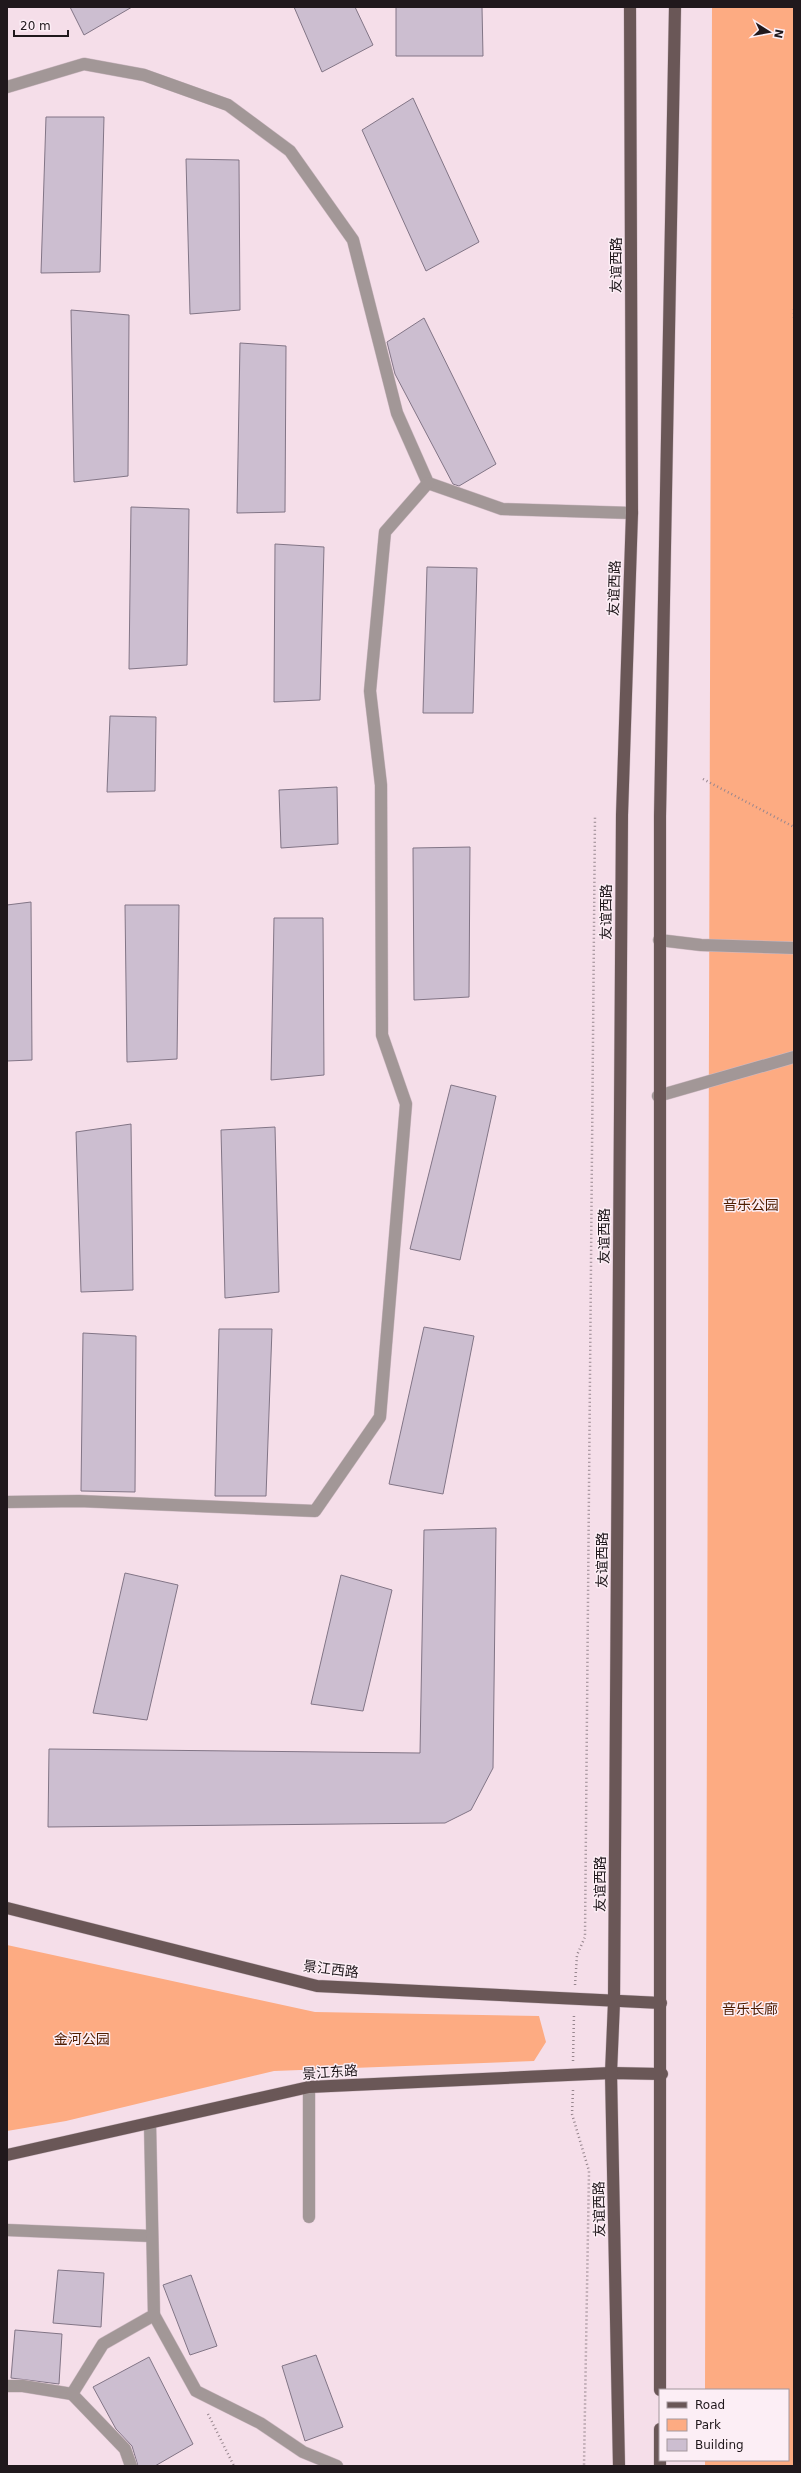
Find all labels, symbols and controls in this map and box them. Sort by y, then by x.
scale bar [14,12,68,38]
north arrow [749,12,789,52]
text: 20 m [20,19,51,33]
text: N [771,28,786,40]
street label: 友谊西路 [608,237,624,293]
street label: 友谊西路 [605,560,623,616]
street label: 友谊西路 [598,884,614,940]
park label: 音乐公园 [723,1197,779,1213]
street label: 友谊西路 [596,1208,612,1264]
street label: 友谊西路 [594,1532,610,1588]
street label: 友谊西路 [592,1856,608,1912]
street label: 景江西路 [302,1958,360,1980]
park label: 音乐长廊 [722,2001,778,2017]
park label: 金河公园 [54,2031,110,2047]
street label: 景江东路 [302,2062,358,2082]
street label: 友谊西路 [591,2181,607,2237]
legend [659,2389,789,2461]
text: Road [695,2398,725,2412]
text: Park [695,2418,721,2432]
text: Building [695,2438,744,2452]

